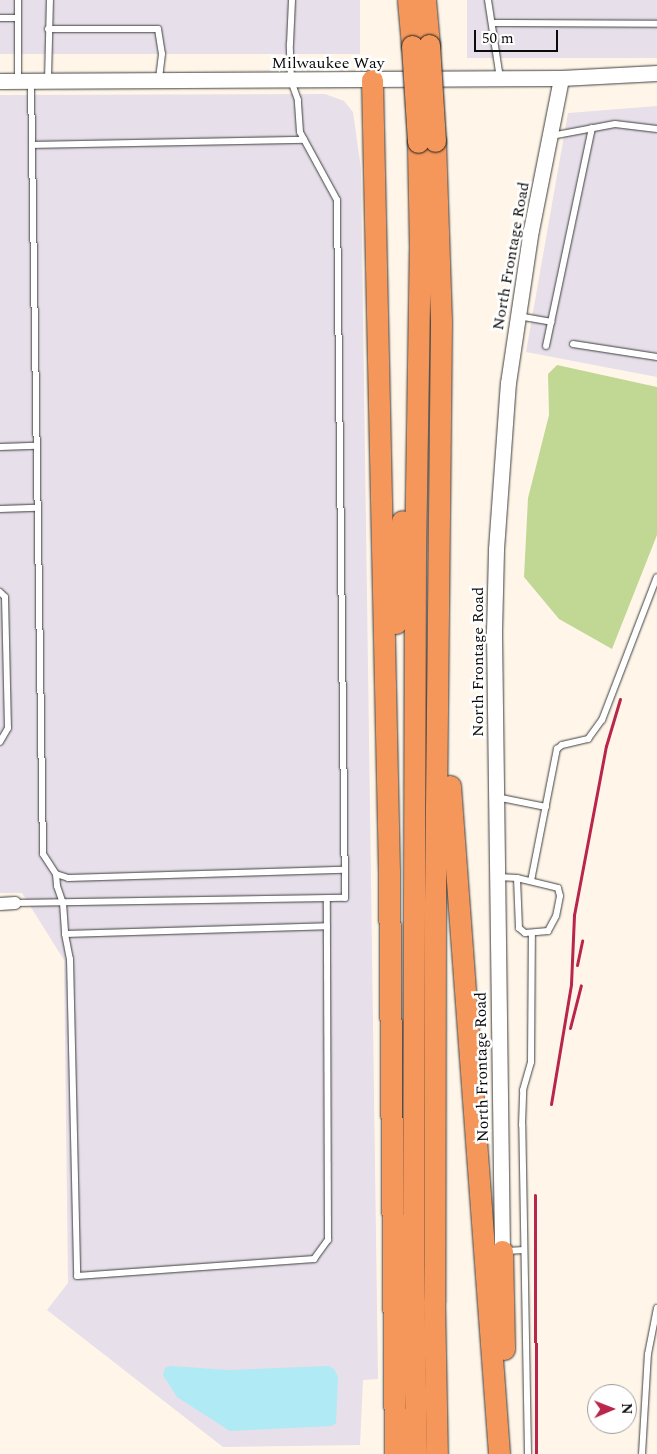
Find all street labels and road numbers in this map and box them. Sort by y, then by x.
street label: Milwaukee Way [272,53,384,73]
street label: North Frontage Road [489,180,533,332]
street label: North Frontage Road [468,587,488,737]
street label: North Frontage Road [471,992,493,1142]

